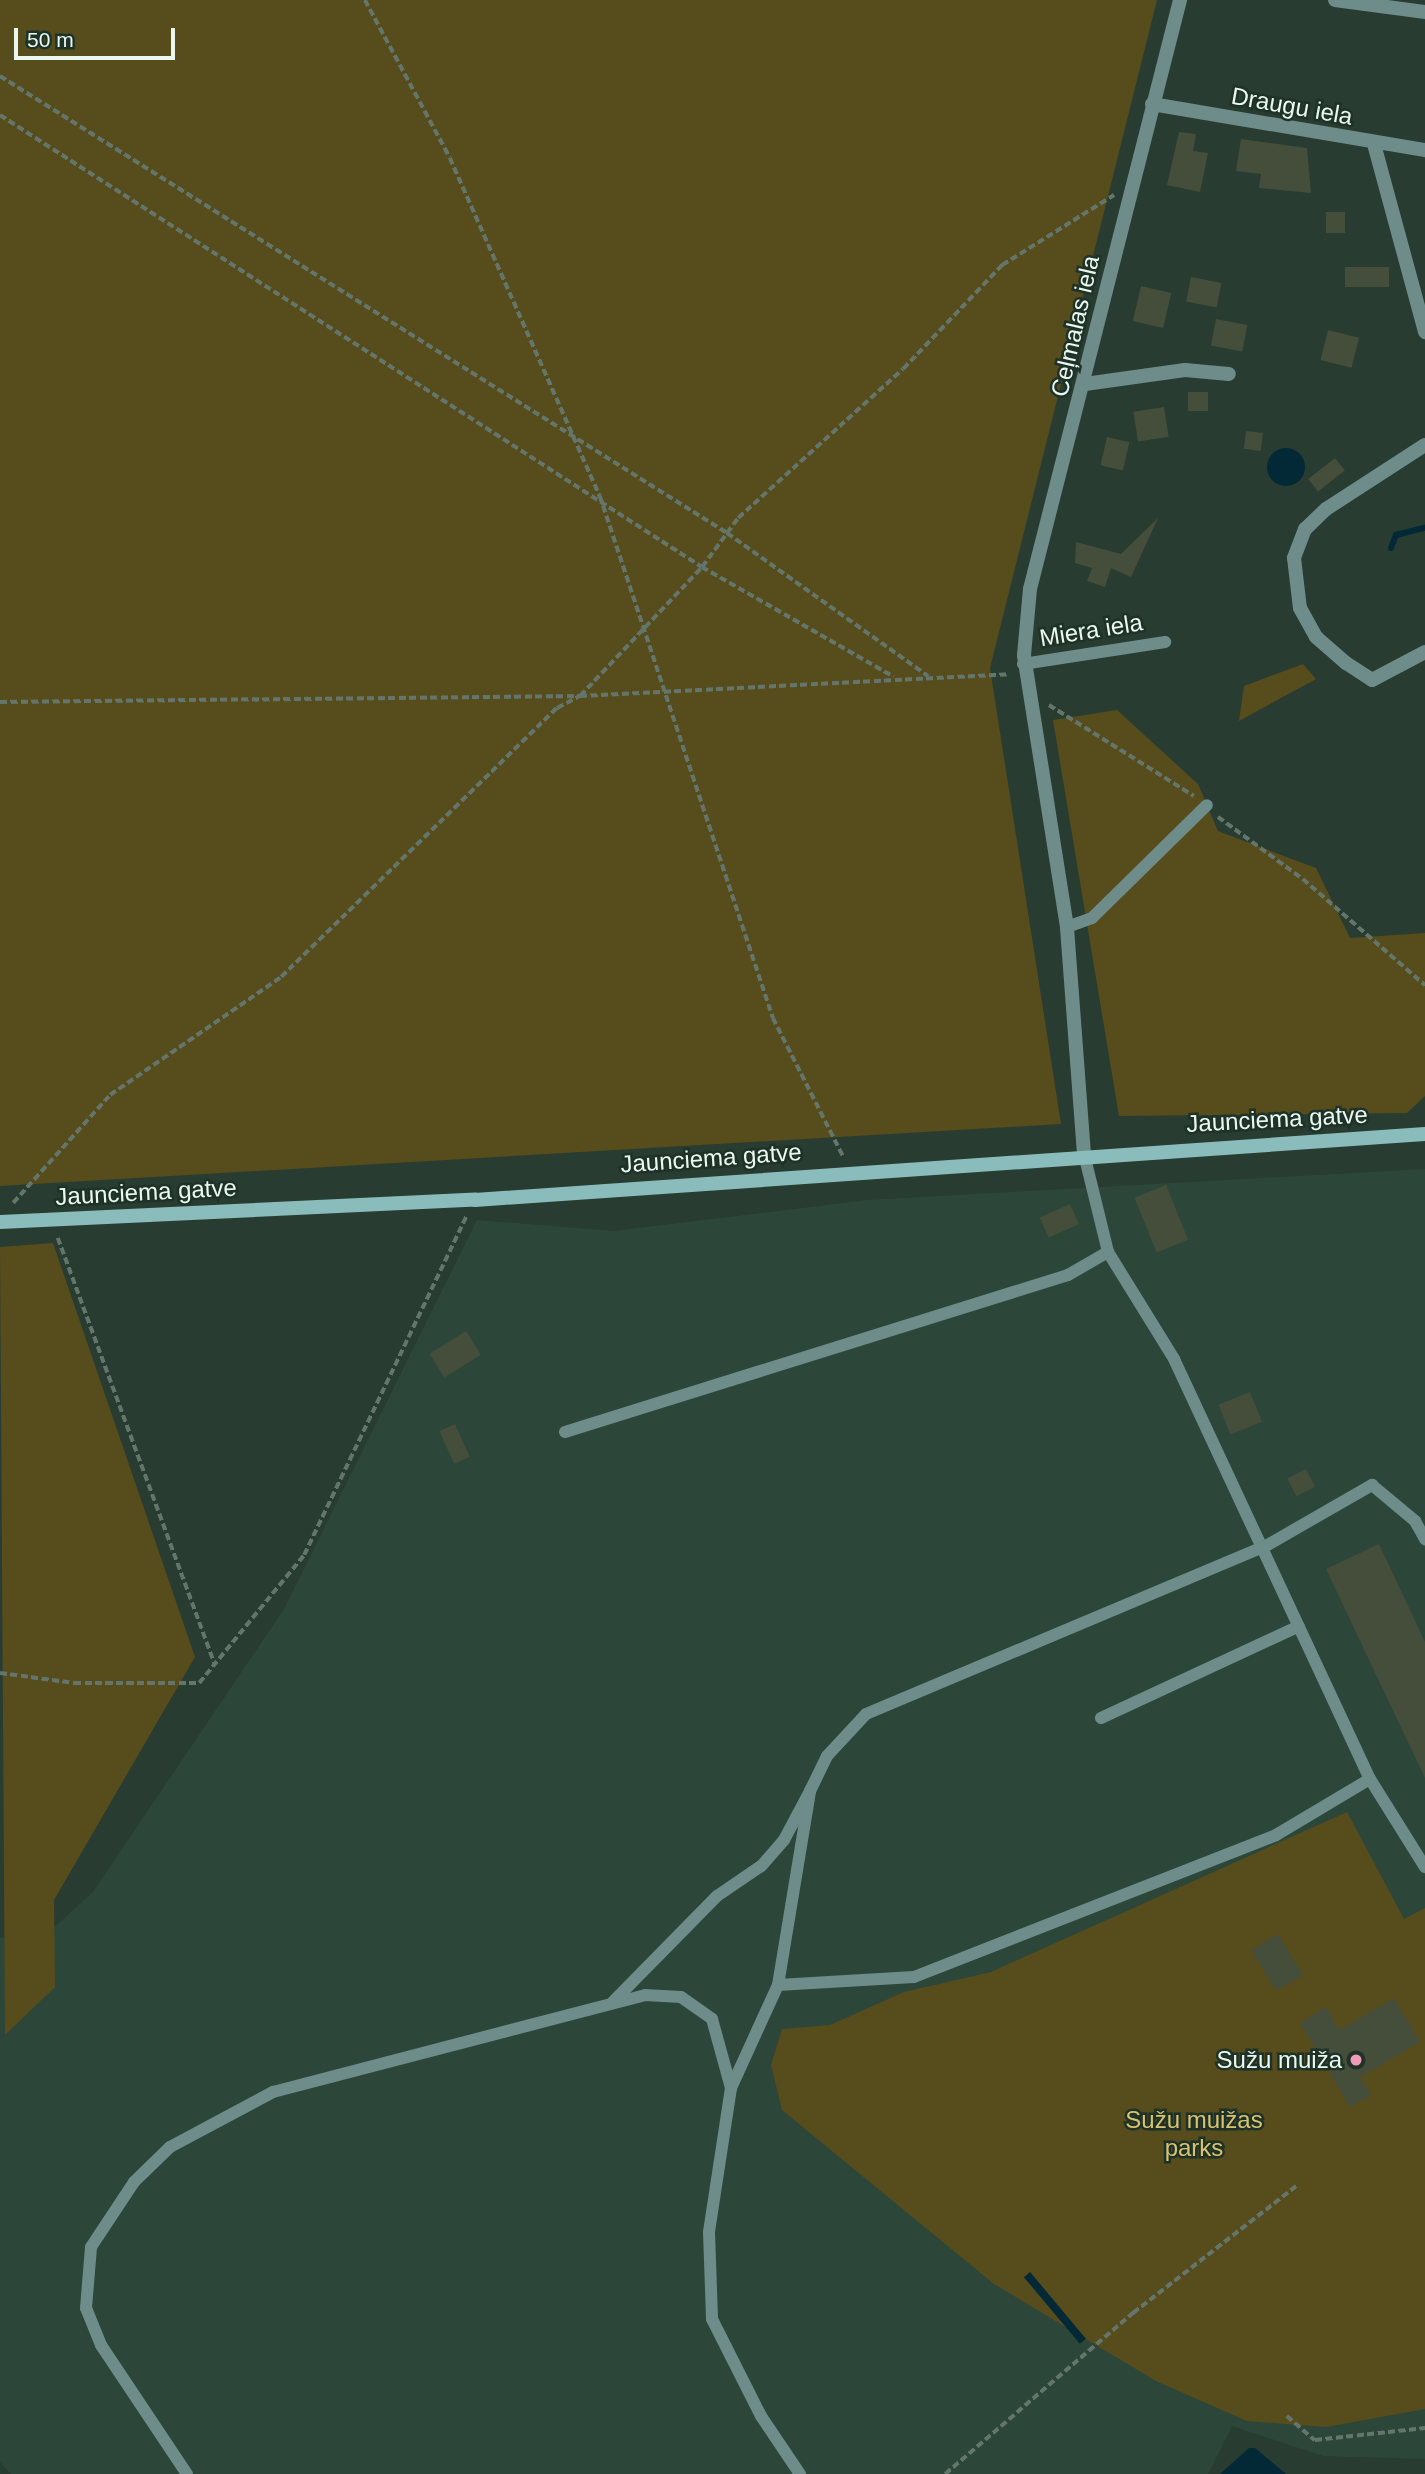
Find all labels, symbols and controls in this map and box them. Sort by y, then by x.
scale bar [18,14,178,58]
text: 50 m [27,28,74,51]
street label: Draugu iela [1229,81,1355,131]
street label: Ceļmalas iela [1045,253,1105,399]
street label: Miera iela [1037,608,1145,652]
street label: Jaunciema gatve [1186,1100,1368,1138]
street label: Jaunciema gatve [619,1137,803,1179]
street label: Jaunciema gatve [55,1173,237,1211]
place label: Sužu muiža [1217,2046,1342,2074]
marker: Sužu muiža [1348,2052,1364,2068]
park label: Sužu muižas parks [1125,2106,1263,2162]

